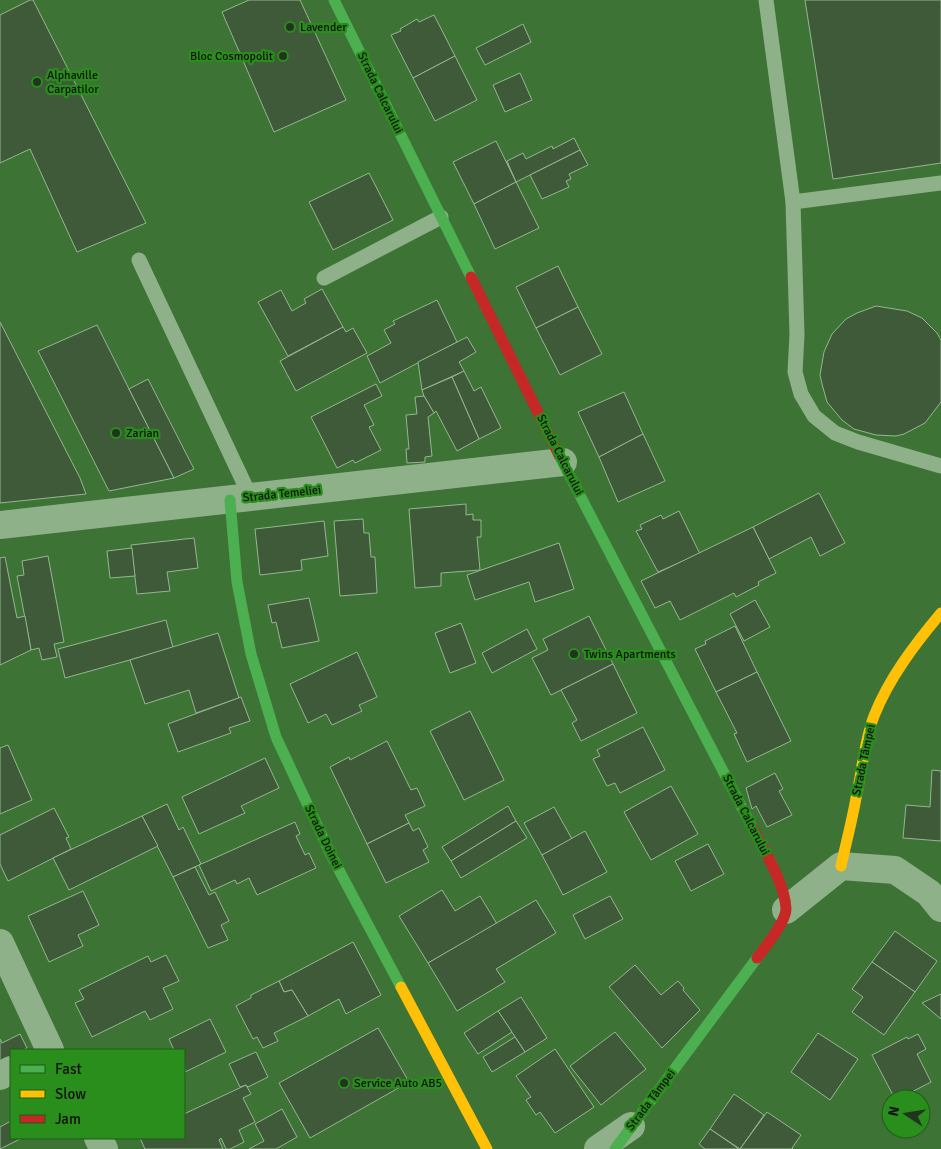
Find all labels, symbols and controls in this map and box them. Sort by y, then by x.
place label: Lavender [300,20,347,35]
marker: Lavender [284,21,296,33]
place label: Bloc Cosmopolit [190,49,273,64]
marker: Bloc Cosmopolit [277,50,289,62]
street label: Strada Calcarului [354,50,406,136]
place label: Alphaville Carpatilor [47,68,99,97]
marker: Alphaville Carpatilor [31,76,43,88]
street label: Strada Calcarului [533,412,587,498]
place label: Zarian [126,426,159,441]
marker: Zarian [110,427,122,439]
street label: Strada Temeliei [242,482,322,506]
place label: Twins Apartments [584,647,676,662]
marker: Twins Apartments [568,648,580,660]
street label: Strada Tâmpei [849,723,879,797]
street label: Strada Calcarului [719,772,773,858]
street label: Strada Doinei [301,803,345,871]
legend [10,1049,185,1139]
text: Fast [55,1060,82,1078]
street label: Strada Tâmpei [623,1066,679,1134]
place label: Service Auto AB5 [354,1076,442,1091]
marker: Service Auto AB5 [338,1077,350,1089]
text: Slow [55,1085,86,1103]
north arrow [881,1089,931,1139]
text: N [884,1105,903,1118]
text: Jam [55,1110,81,1128]

